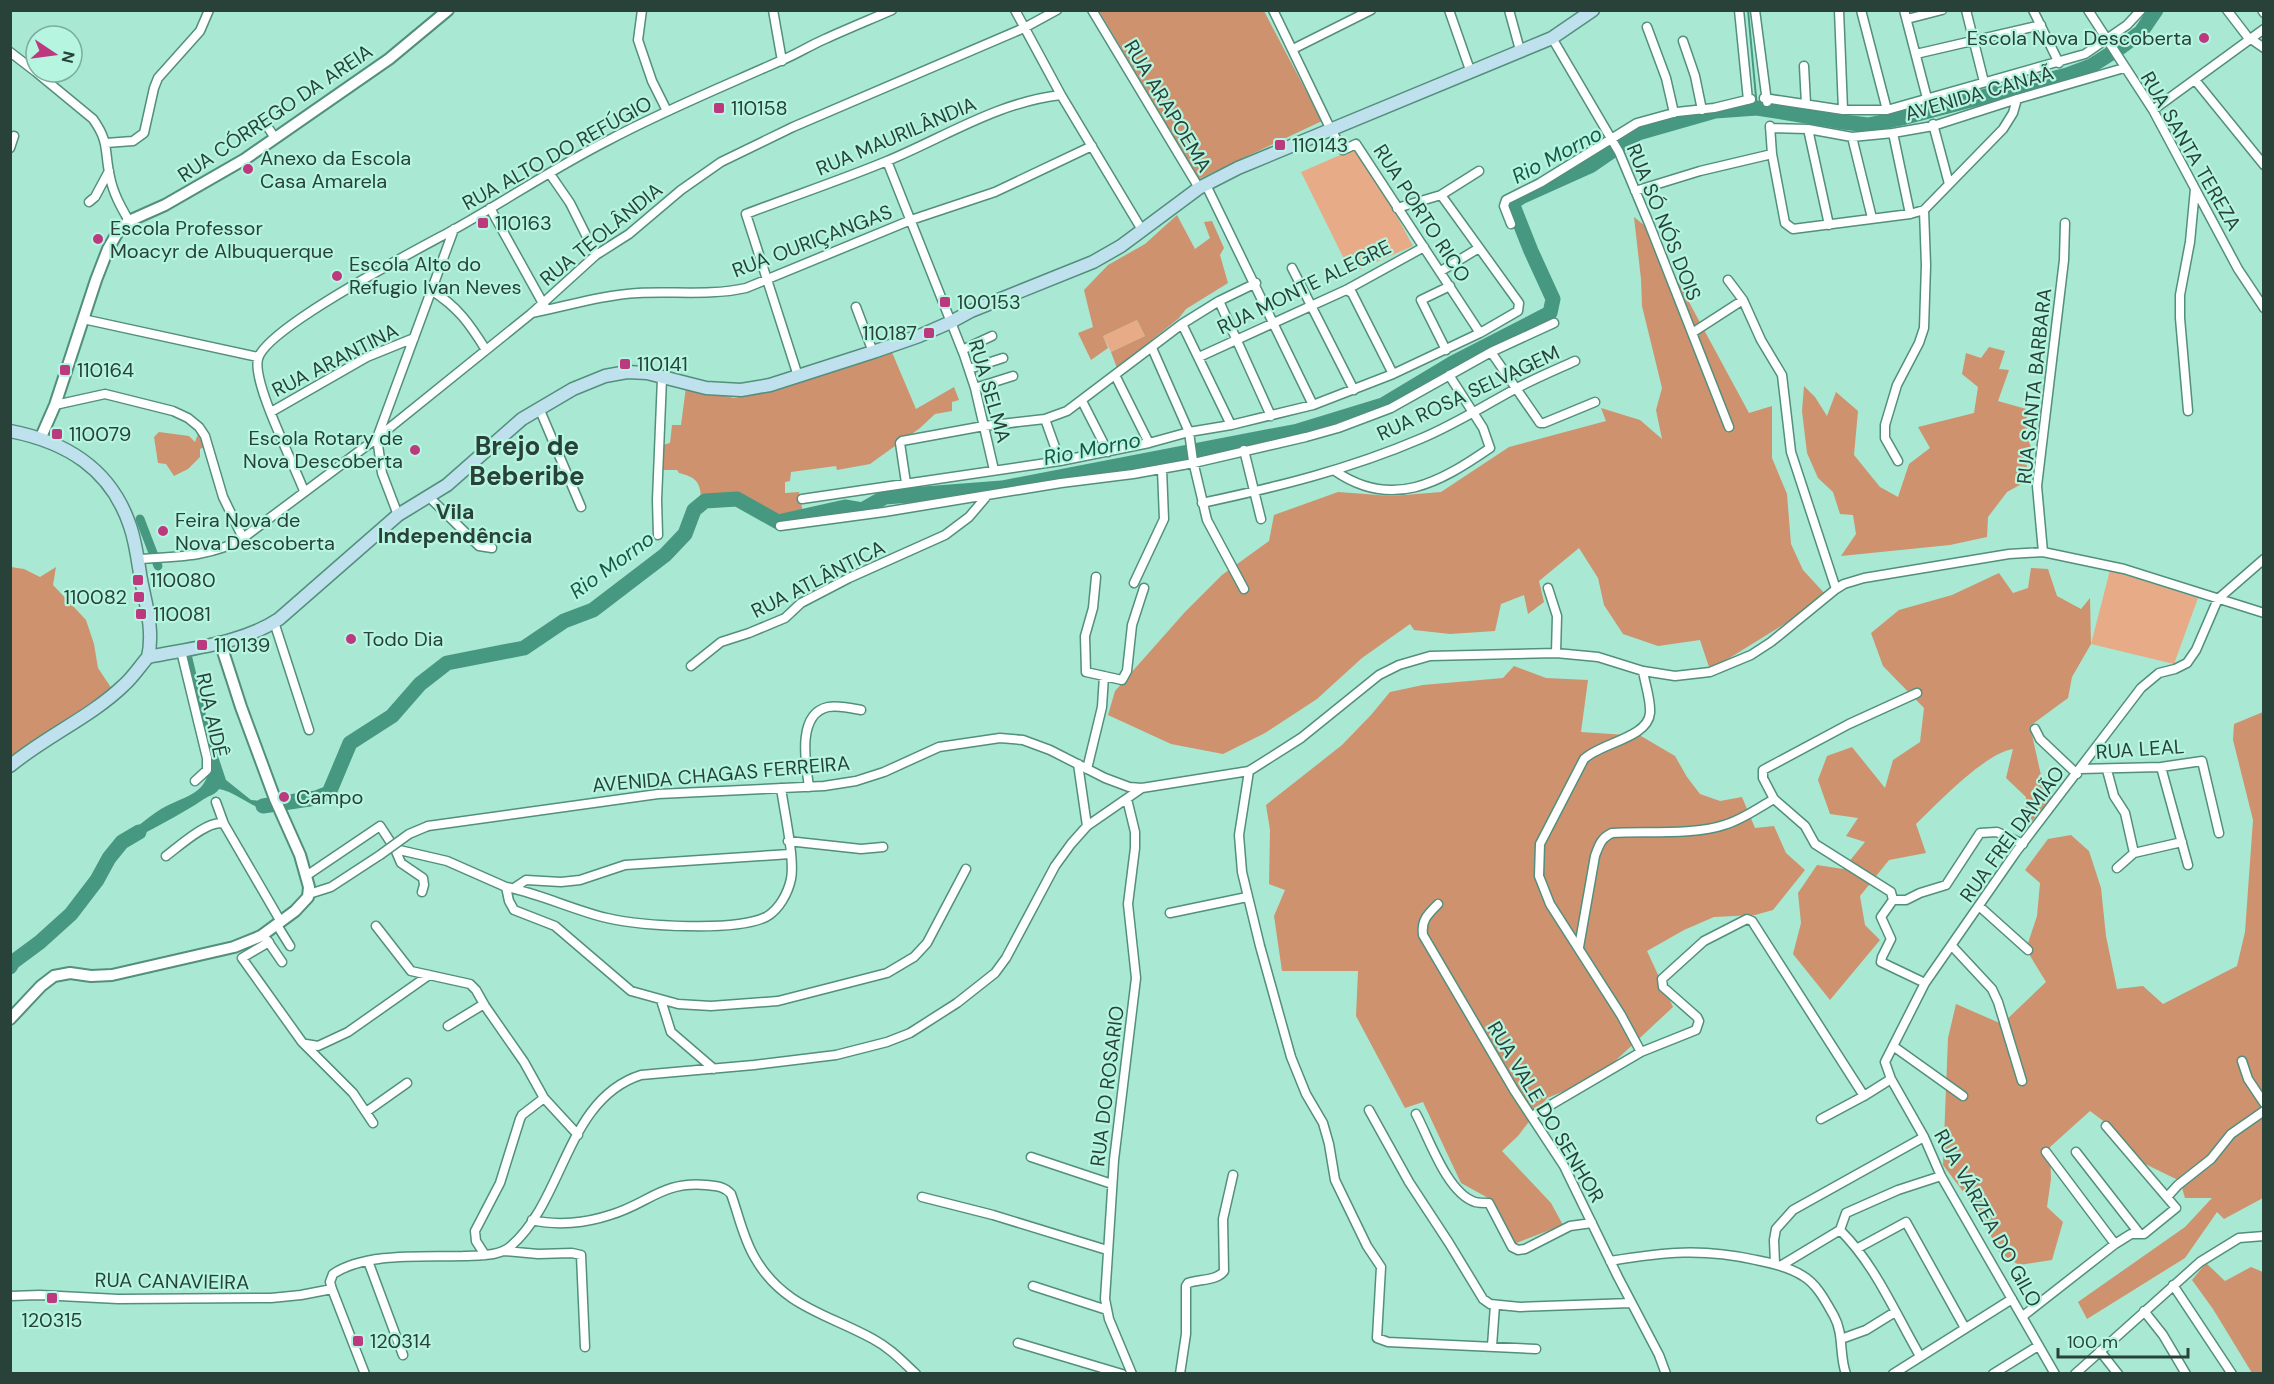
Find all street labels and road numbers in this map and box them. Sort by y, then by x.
street label: RUA ARAPOEMA [1118,35,1218,177]
street label: RUA CÓRREGO DA AREIA [173,38,377,188]
street label: AVENIDA CANAÃ [1902,59,2056,127]
street label: RUA SANTA TEREZA [2135,67,2247,235]
street label: RUA ALTO DO REFÚGIO [458,90,656,216]
street label: RUA MAURILÂNDIA [812,91,980,181]
street label: RUA PORTO RICO [1368,139,1476,287]
street label: RUA SÓ NÓS DOIS [1621,140,1707,304]
street label: RUA TEOLÂNDIA [534,177,668,291]
street label: RUA OURIÇANGAS [728,199,896,283]
street label: RUA MONTE ALEGRE [1213,234,1395,340]
street label: RUA SANTA BARBARA [2011,287,2057,485]
street label: RUA ARANTINA [268,317,402,403]
street label: RUA SELMA [963,336,1017,446]
street label: RUA ROSA SELVAGEM [1372,339,1564,447]
street label: RUA ATLÂNTICA [747,534,889,624]
street label: RUA AIDÊ [190,670,234,760]
street label: RUA LEAL [2095,733,2185,765]
street label: AVENIDA CHAGAS FERREIRA [591,750,851,798]
street label: RUA FREI DAMIÃO [1954,761,2070,907]
street label: RUA DO ROSARIO [1084,1004,1130,1168]
street label: RUA VALE DO SENHOR [1482,1017,1610,1207]
street label: RUA VÁRZEA DO GILO [1928,1124,2048,1312]
street label: RUA CANAVIEIRA [94,1267,250,1295]

